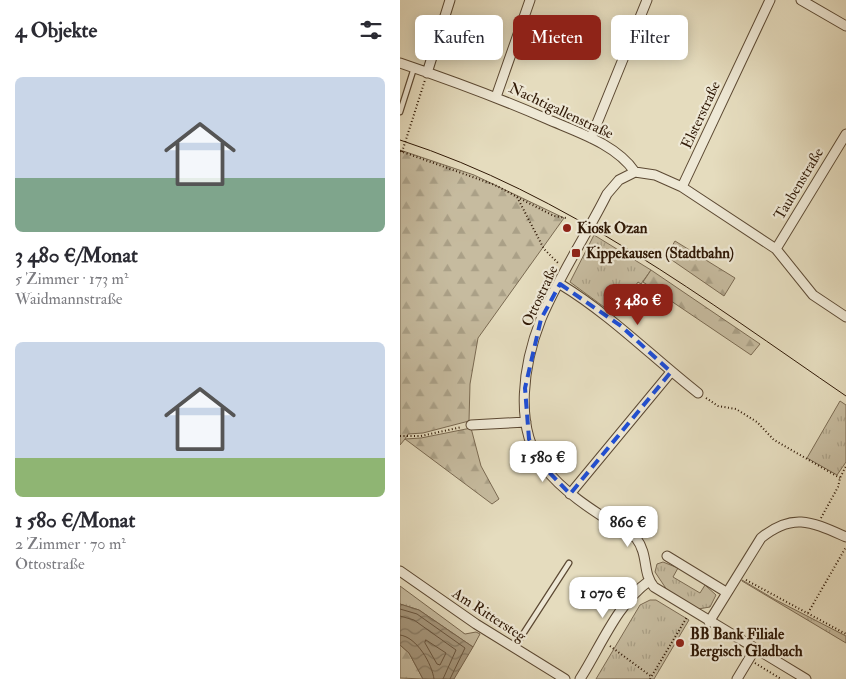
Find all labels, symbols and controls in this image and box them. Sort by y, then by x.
chip: Kaufen [415,15,503,60]
chip: Mieten [513,15,601,60]
chip: Filter [611,15,688,60]
icon: filters [357,16,385,44]
text: 4 Objekte [15,17,97,44]
street label: Nachtigallenstraße [506,78,616,144]
street label: Elsterstraße [677,78,725,152]
icon: home [155,109,245,199]
street label: Taubenstraße [770,144,828,224]
place label: Kiosk Ozan [577,219,648,238]
marker: Kiosk Ozan [561,222,573,234]
text: 3 480 €/Monat [15,242,138,269]
place label: Kippekausen (Stadtbahn) [586,244,734,264]
marker: Kippekausen (Stadtbahn) [570,247,582,259]
street label: Ottostraße [518,262,562,330]
text: 5 Zimmer · 173 m² [15,269,128,289]
pin: 3 480 € [592,284,684,326]
text: Waidmannstraße [15,289,123,309]
text: 3 480 € [615,290,661,310]
icon: home [155,374,245,464]
pin: 1 580 € [497,440,589,483]
text: 1 580 € [521,447,565,467]
pin: 860 € [593,506,663,548]
text: 1 580 €/Monat [15,507,135,534]
text: 860 € [610,512,646,532]
text: 2 Zimmer · 70 m² [15,534,126,554]
text: Ottostraße [15,554,85,574]
pin: 1 070 € [557,576,649,619]
text: 1 070 € [580,583,626,603]
street label: Am Rittersteg [448,584,530,646]
place label: BB Bank Filiale Bergisch Gladbach [690,625,803,662]
marker: BB Bank Filiale Bergisch Gladbach [674,637,686,649]

